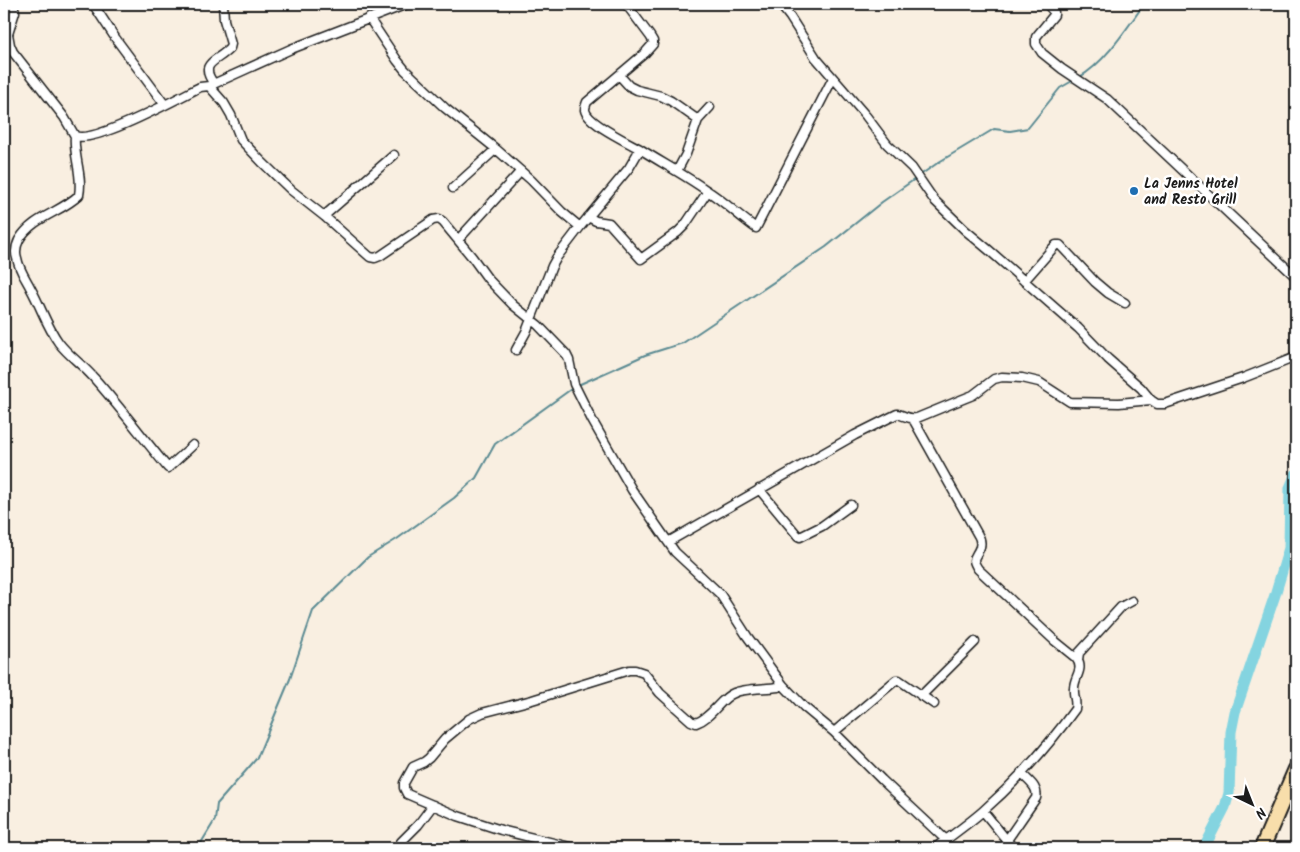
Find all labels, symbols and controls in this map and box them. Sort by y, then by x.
place label: La Jenns Hotel and Resto Grill [1144,173,1238,211]
marker: La Jenns Hotel and Resto Grill [1128,185,1140,197]
north arrow [1228,780,1278,830]
text: N [1249,802,1271,824]

